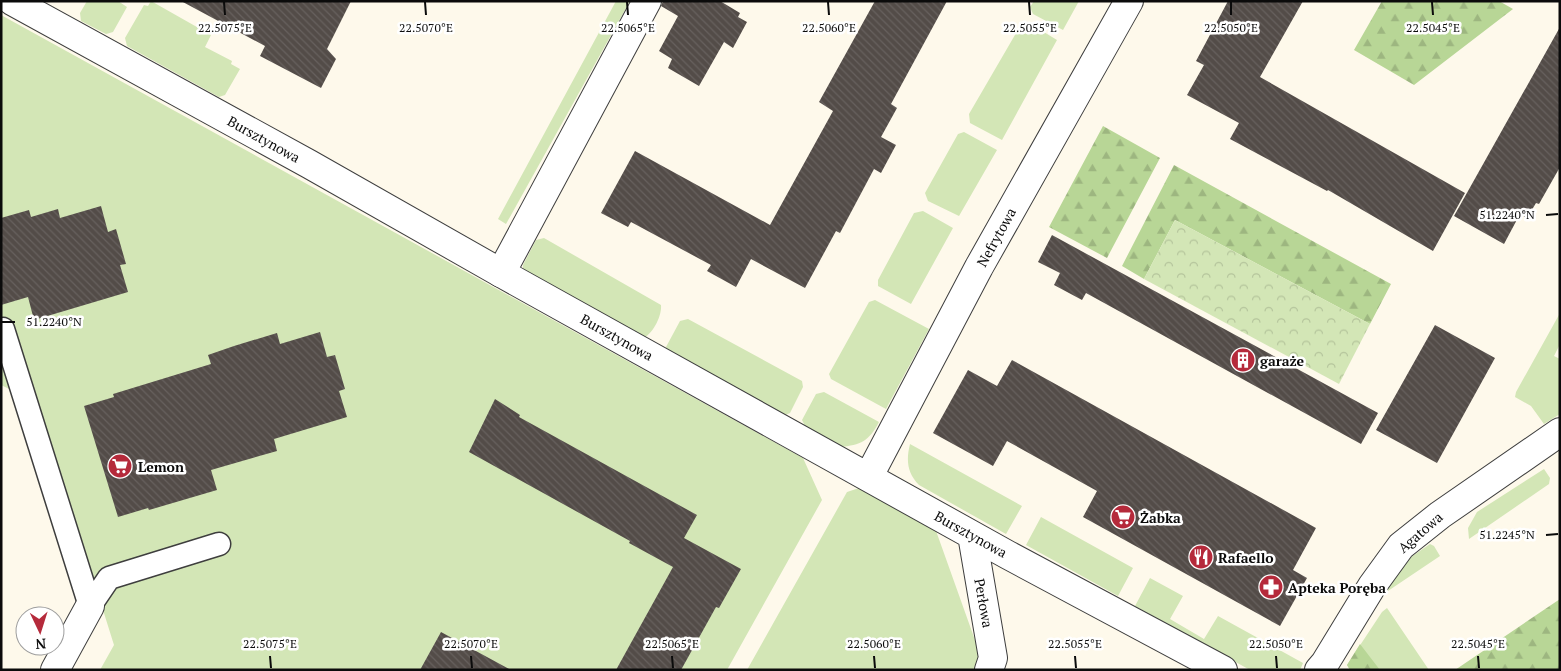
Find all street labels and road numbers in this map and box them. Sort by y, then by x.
street label: Bursztynowa [224,111,304,167]
street label: Nefrytowa [972,204,1020,270]
street label: Bursztynowa [577,309,657,365]
street label: Bursztynowa [931,506,1011,562]
street label: Agatowa [1394,507,1446,557]
street label: Perłowa [970,577,998,629]

